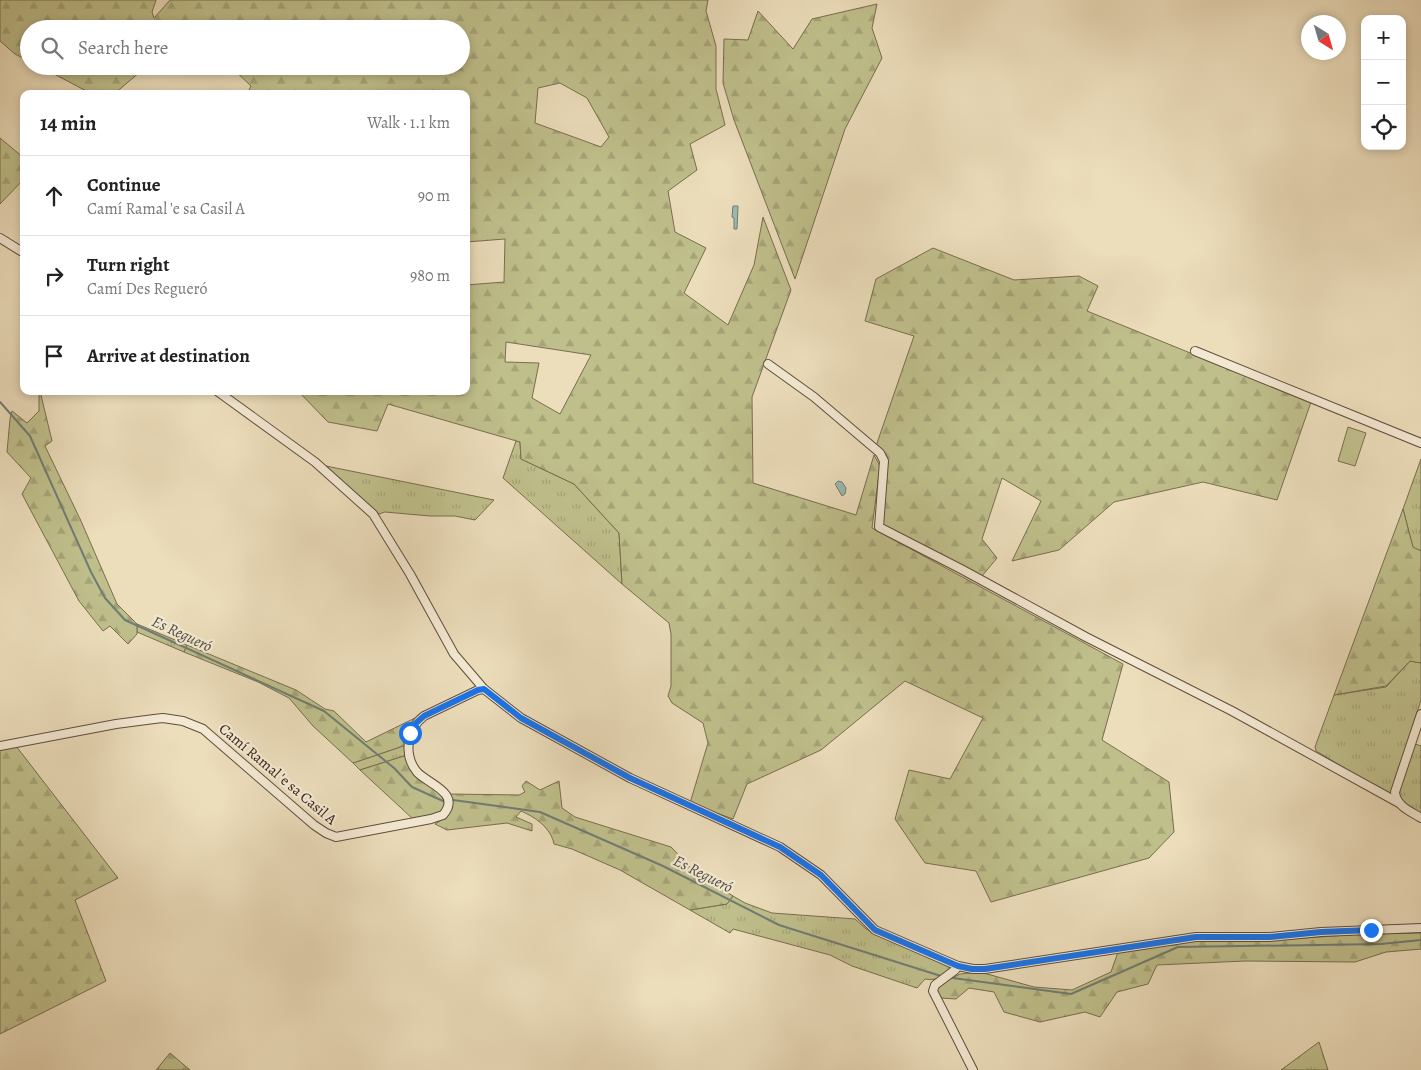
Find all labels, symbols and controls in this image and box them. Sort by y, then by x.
north arrow [1301,15,1346,60]
map controls [1361,15,1406,150]
button: + [1361,15,1406,60]
search box [20,20,470,75]
icon: search [38,34,66,62]
text: Search here [78,35,168,61]
button: − [1361,60,1406,105]
button: locate [1361,105,1406,150]
text: 14 min [40,109,97,137]
text: Walk · 1.1 km [367,112,450,134]
text: Continue [87,172,161,198]
icon: ahead [40,182,68,210]
text: 90 m [418,185,450,207]
text: Camí Ramal 'e sa Casil A [87,198,245,220]
text: Turn right [87,252,169,278]
icon: right [40,262,68,290]
text: 980 m [410,265,450,287]
text: Camí Des Regueró [87,278,208,300]
icon: arrive [40,342,68,370]
text: Arrive at destination [87,343,250,369]
water label: Es Regueró [148,610,216,658]
street label: Camí Ramal 'e sa Casil A [215,719,341,829]
route start [399,722,422,745]
water label: Es Regueró [669,850,737,898]
route end [1360,919,1383,942]

